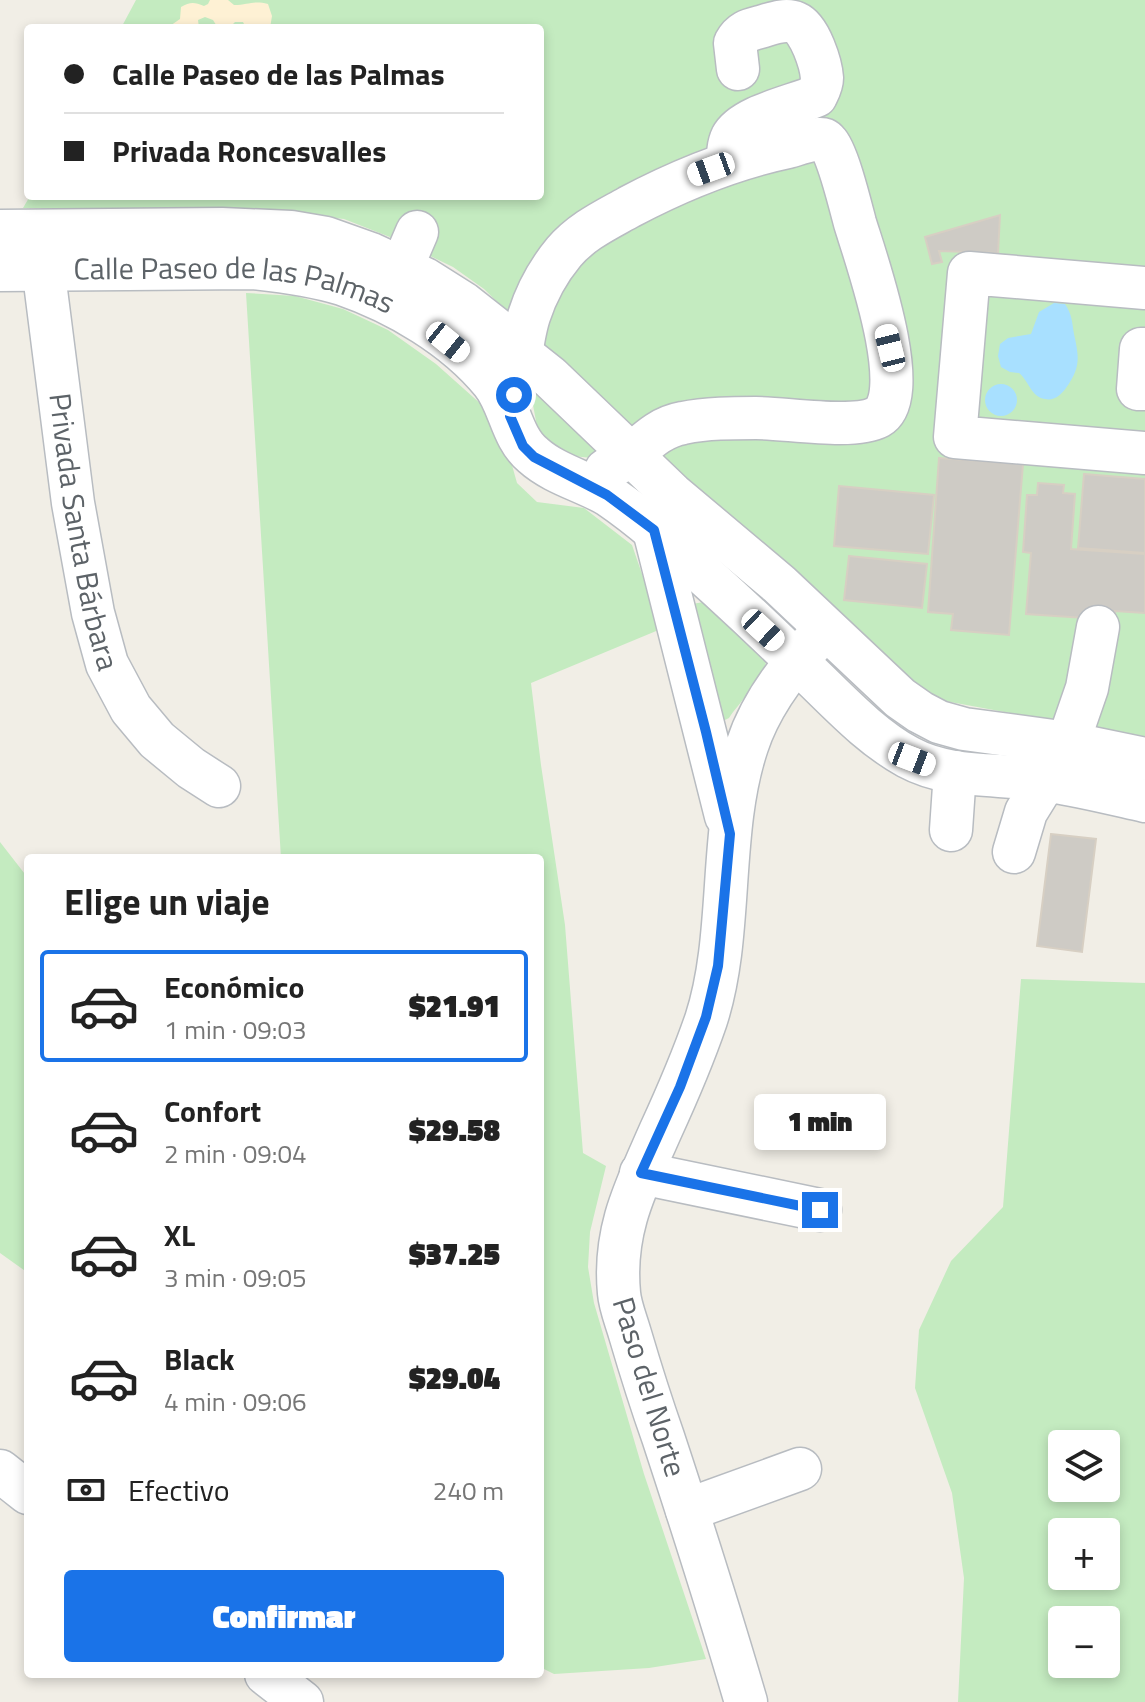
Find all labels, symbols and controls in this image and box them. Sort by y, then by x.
text: Calle Paseo de las Palmas [112,51,445,97]
text: Privada Roncesvalles [112,128,386,174]
car [684,150,738,188]
street label: Calle Paseo de las Palmas [73,244,403,325]
car [422,318,474,366]
car [873,322,907,374]
route start [496,377,532,413]
street label: Privada Santa Bárbara [37,390,132,675]
car [737,605,789,655]
car [885,739,939,779]
text: Elige un viaje [64,874,270,929]
text: Económico [164,964,304,1010]
icon: car [68,970,140,1042]
text: $21.91 [409,983,500,1029]
text: 1 min · 09:03 [164,1010,307,1049]
text: Confort [164,1088,261,1134]
icon: car [68,1094,140,1166]
callout: 1 min [754,1094,886,1150]
text: 1 min [788,1102,852,1141]
text: $29.58 [409,1107,500,1153]
text: 2 min · 09:04 [164,1134,307,1173]
route end [802,1192,838,1228]
text: XL [164,1212,195,1258]
icon: car [68,1218,140,1290]
text: $37.25 [409,1231,500,1277]
text: 3 min · 09:05 [164,1258,307,1297]
street label: Paso del Norte [601,1291,699,1482]
text: Black [164,1336,235,1382]
icon: car [68,1342,140,1414]
text: $29.04 [409,1355,500,1401]
text: 4 min · 09:06 [164,1382,307,1421]
map controls [1048,1430,1120,1678]
button: layers [1048,1430,1120,1502]
text: Efectivo [128,1467,230,1513]
icon: cash [64,1468,108,1512]
text: 240 m [433,1471,504,1510]
button: + [1048,1518,1120,1590]
button: Confirmar [64,1570,504,1662]
button: − [1048,1606,1120,1678]

